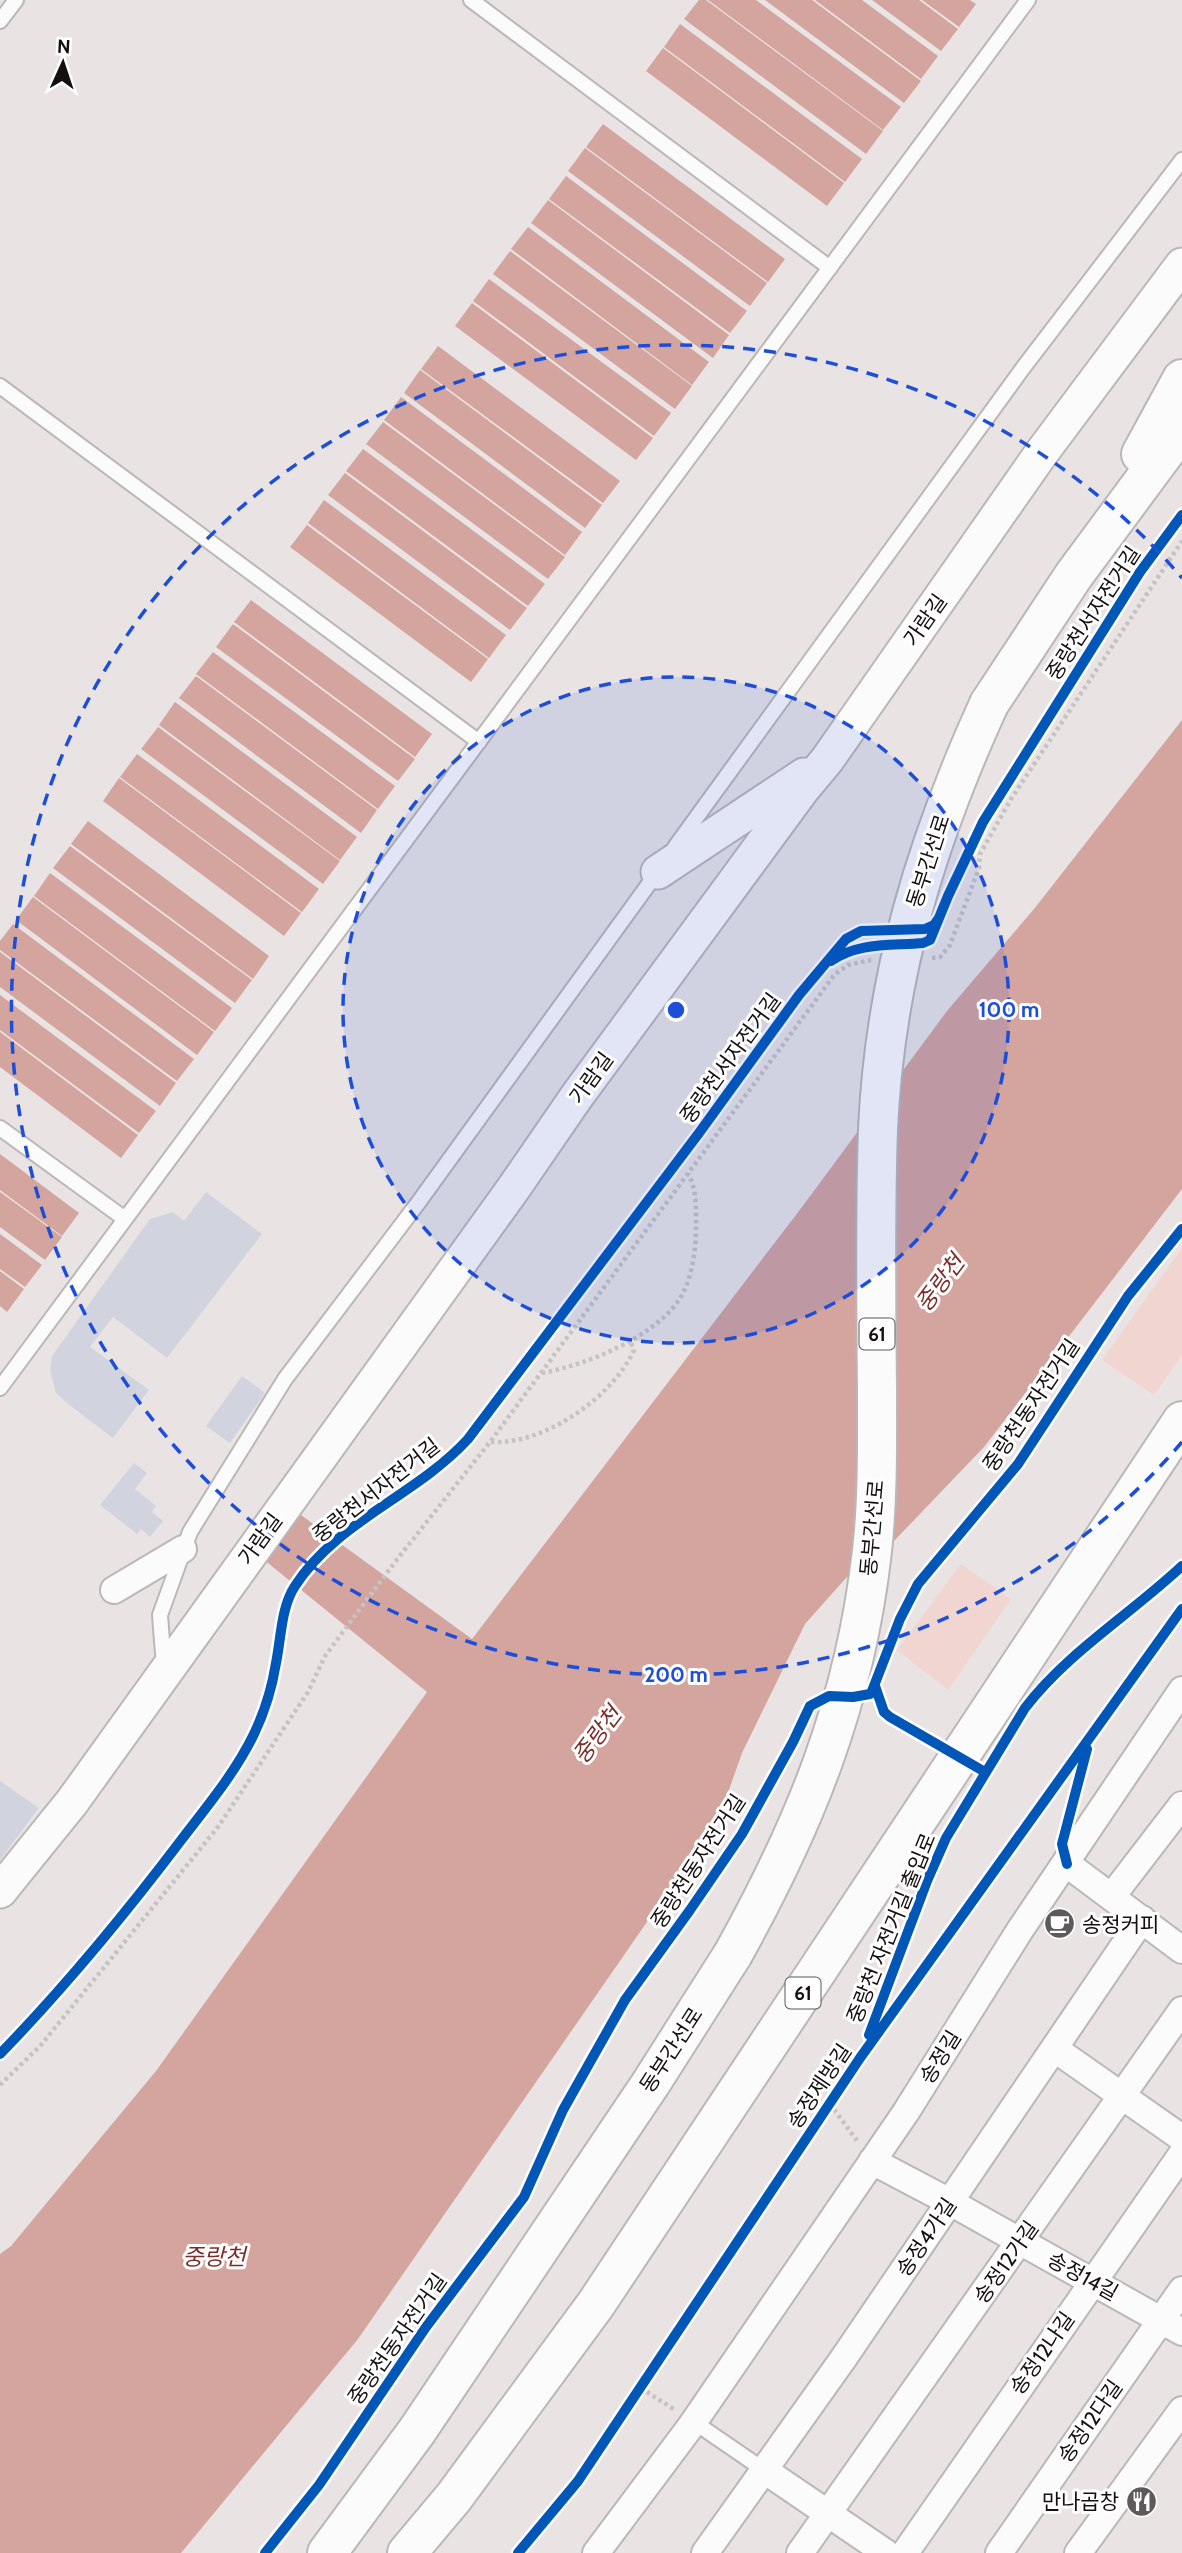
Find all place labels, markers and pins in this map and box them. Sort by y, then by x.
centre of rings [664,998,688,1022]
cafe icon: 송정커피 [1042,1907,1076,1941]
place label: 송정커피 [1082,1912,1159,1937]
restaurant icon: 만나곱창 [1125,2484,1159,2518]
place label: 만나곱창 [1042,2489,1119,2514]

